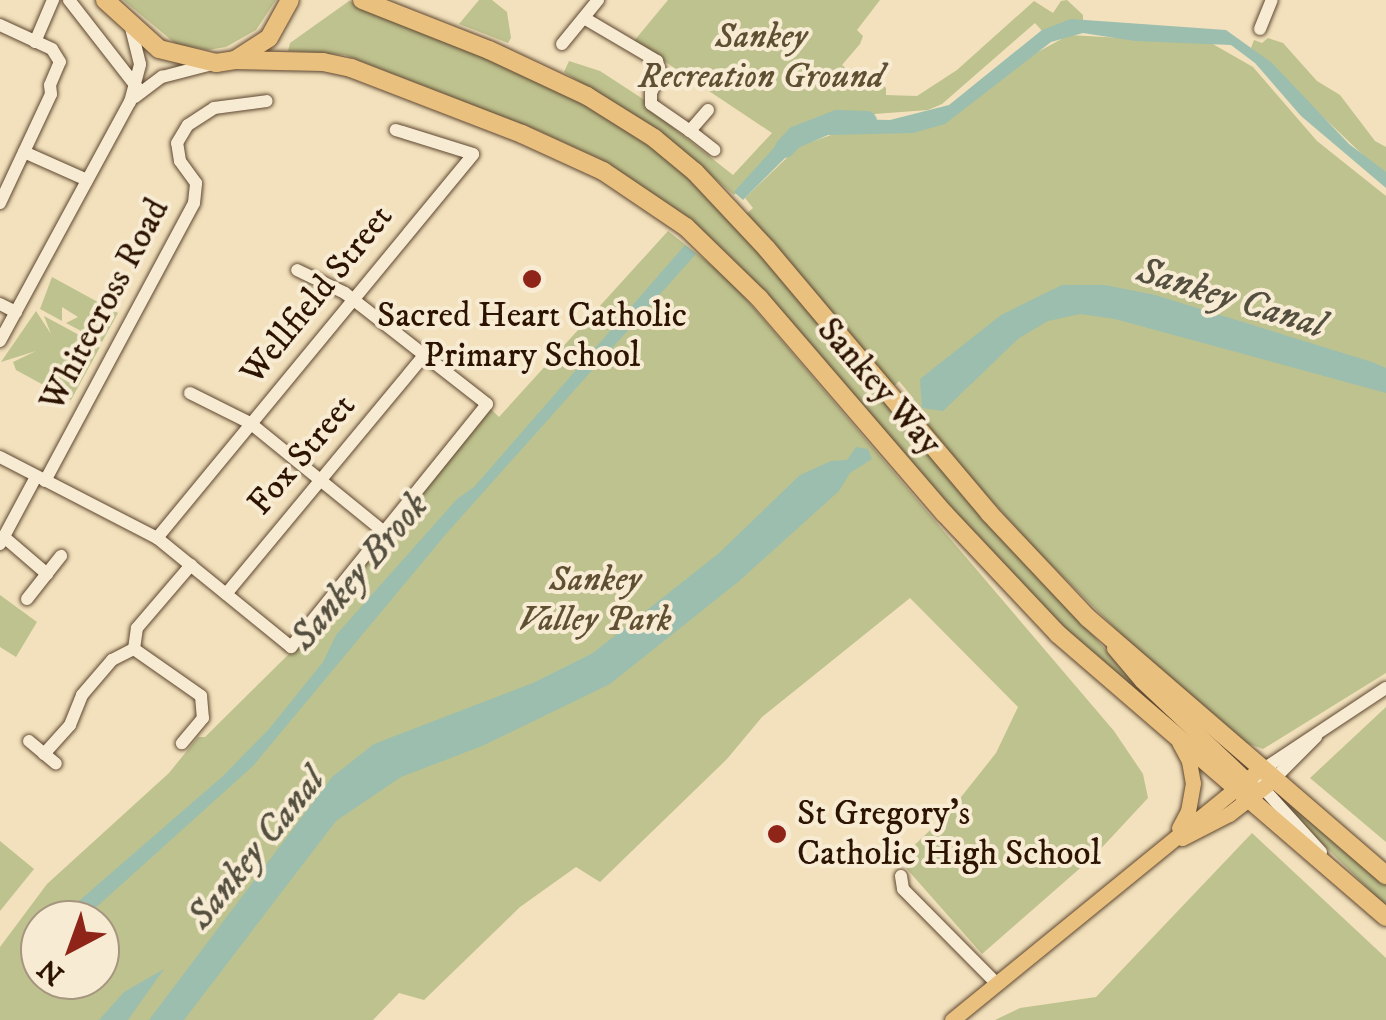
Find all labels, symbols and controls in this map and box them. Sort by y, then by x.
park label: Sankey Recreation Ground [638,16,884,98]
street label: Whitecross Road [31,192,179,418]
street label: Wellfield Street [232,197,402,393]
water label: Sankey Canal [1131,249,1331,349]
marker: Sacred Heart Catholic Primary School [521,268,543,290]
place label: Sacred Heart Catholic Primary School [377,295,687,377]
street label: Sankey Way [808,310,950,464]
street label: Fox Street [239,386,365,524]
water label: Sankey Brook [281,484,439,660]
park label: Sankey Valley Park [518,559,672,641]
water label: Sankey Canal [178,759,336,939]
place label: St Gregory's Catholic High School [797,793,1101,875]
marker: St Gregory's Catholic High School [766,823,788,845]
north arrow [20,900,120,1000]
text: N [31,951,71,992]

